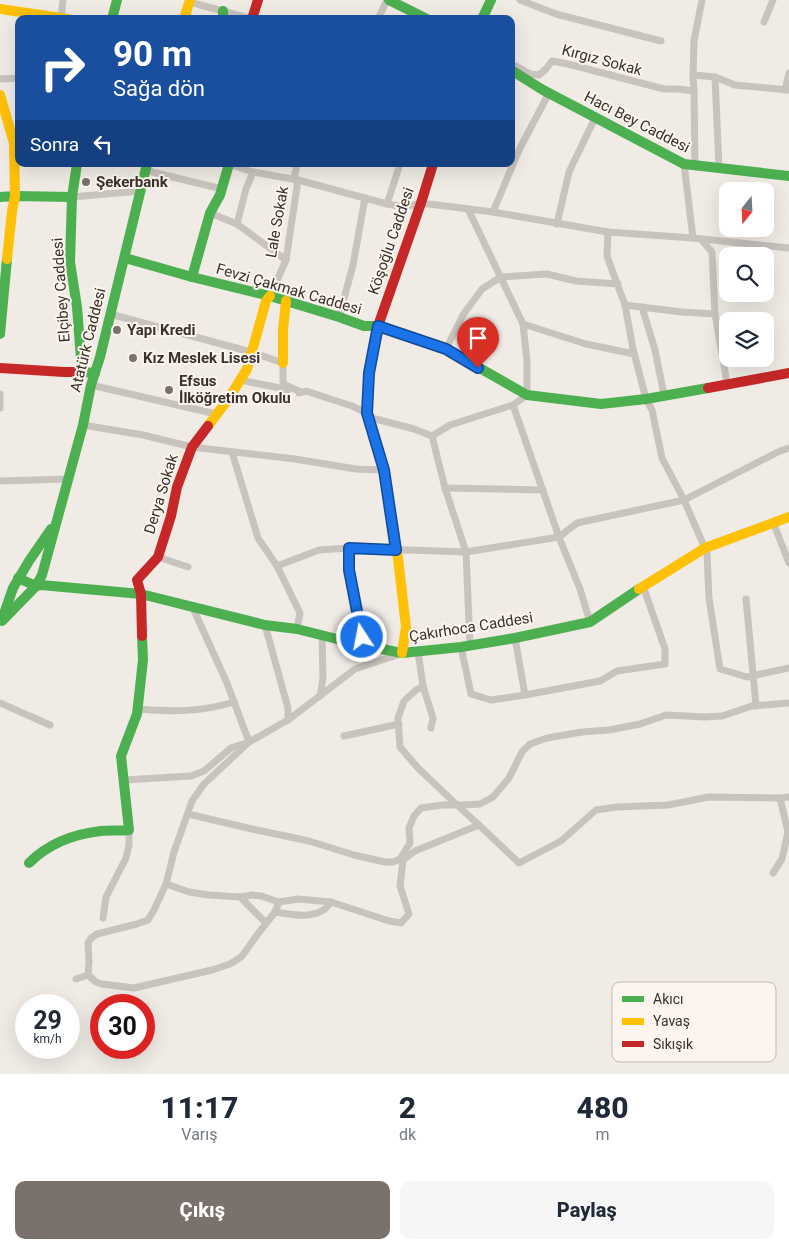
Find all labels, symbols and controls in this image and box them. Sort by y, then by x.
text: 90 m [113,34,192,75]
icon: right [30,35,95,100]
street label: Kırgız Sokak [560,41,644,79]
text: Sağa dön [113,76,205,101]
street label: Hacı Bey Caddesi [581,88,693,156]
icon: left [89,130,117,158]
text: Sonra [30,133,79,156]
place label: Şekerbank [96,173,169,191]
marker: Şekerbank [80,176,92,188]
north arrow [719,182,774,238]
map controls [719,182,774,367]
street label: Lale Sokak [262,184,292,259]
street label: Köşoğlu Caddesi [364,185,418,297]
street label: Elçibey Caddesi [48,237,74,343]
button: search [719,247,774,302]
street label: Fevzi Çakmak Caddesi [214,260,364,318]
street label: Atatürk Caddesi [66,286,110,394]
button: layers [719,312,774,367]
pin [457,317,499,368]
place label: Yapı Kredi [127,321,196,339]
marker: Yapı Kredi [111,324,123,336]
icon: arrive [464,324,492,352]
place label: Kız Meslek Lisesi [143,349,260,367]
marker: Kız Meslek Lisesi [127,352,139,364]
place label: Efsus İlköğretim Okulu [179,372,291,407]
marker: Efsus İlköğretim Okulu [163,384,175,396]
street label: Derya Sokak [140,451,182,536]
street label: Çakırhoca Caddesi [408,608,534,646]
position arrow [335,610,387,662]
legend [612,982,776,1062]
text: Akıcı [653,991,684,1007]
speed limit sign: 30 [90,994,155,1059]
text: 29 [33,1006,62,1035]
text: Yavaş [653,1013,690,1029]
text: km/h [33,1032,62,1046]
text: Sıkışık [653,1036,694,1052]
text: 11:17 [160,1090,238,1125]
text: 2 [399,1090,416,1125]
text: 480 [577,1090,629,1125]
text: Varış [181,1125,218,1144]
text: dk [399,1125,416,1144]
text: m [596,1125,610,1144]
button: Çıkış [15,1181,390,1239]
button: Paylaş [400,1181,774,1239]

